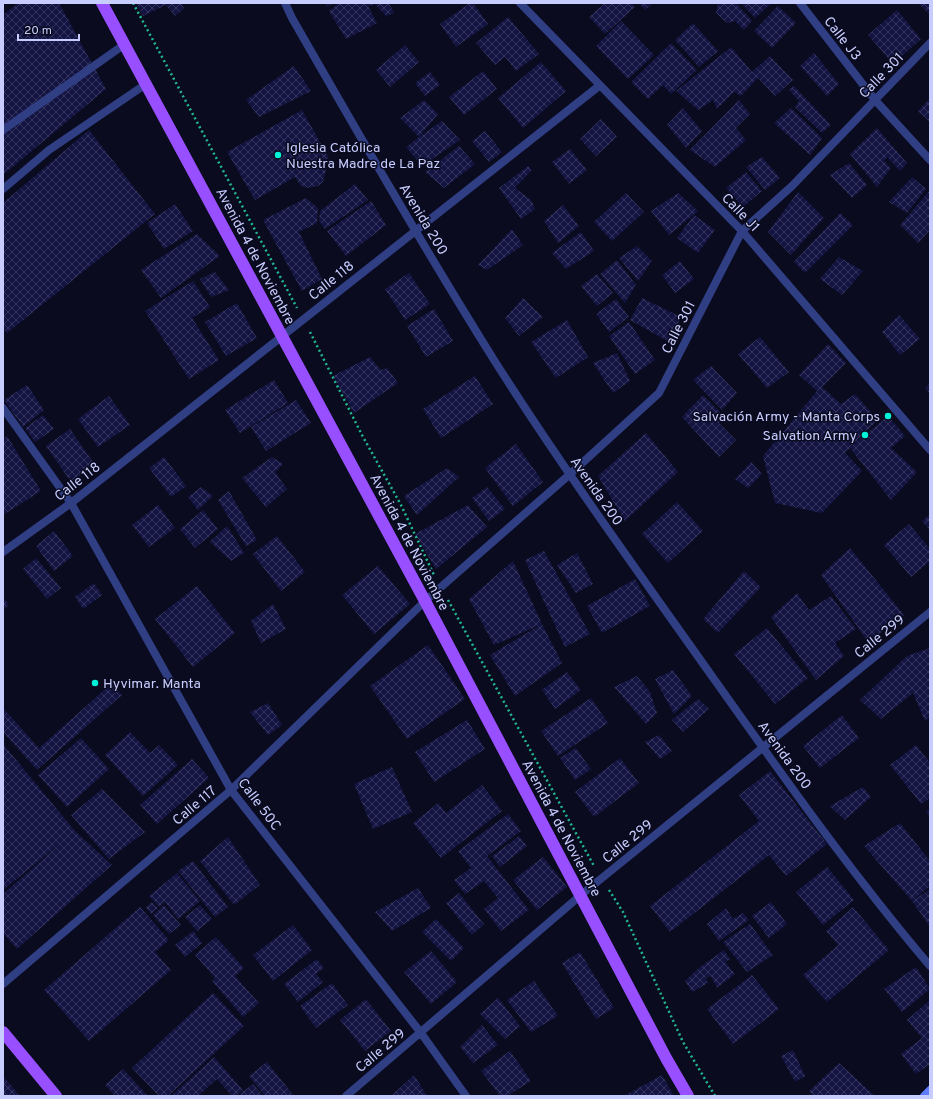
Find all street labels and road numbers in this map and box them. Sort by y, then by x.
street label: Calle J3 [820,14,864,64]
street label: Calle 301 [856,50,908,102]
street label: Avenida 200 [395,181,451,258]
street label: Avenida 4 de Noviembre [211,185,298,328]
street label: Calle J1 [717,190,763,236]
street label: Calle 118 [306,258,358,305]
street label: Calle 301 [659,298,700,357]
street label: Avenida 200 [566,454,626,529]
street label: Calle 118 [52,459,104,505]
street label: Avenida 4 de Noviembre [365,471,452,614]
street label: Calle 299 [851,612,909,663]
street label: Avenida 200 [753,719,814,793]
street label: Avenida 4 de Noviembre [517,757,604,900]
street label: Calle 50C [234,775,284,834]
street label: Calle 117 [169,783,220,829]
street label: Calle 299 [599,817,657,868]
street label: Calle 299 [353,1025,409,1077]

